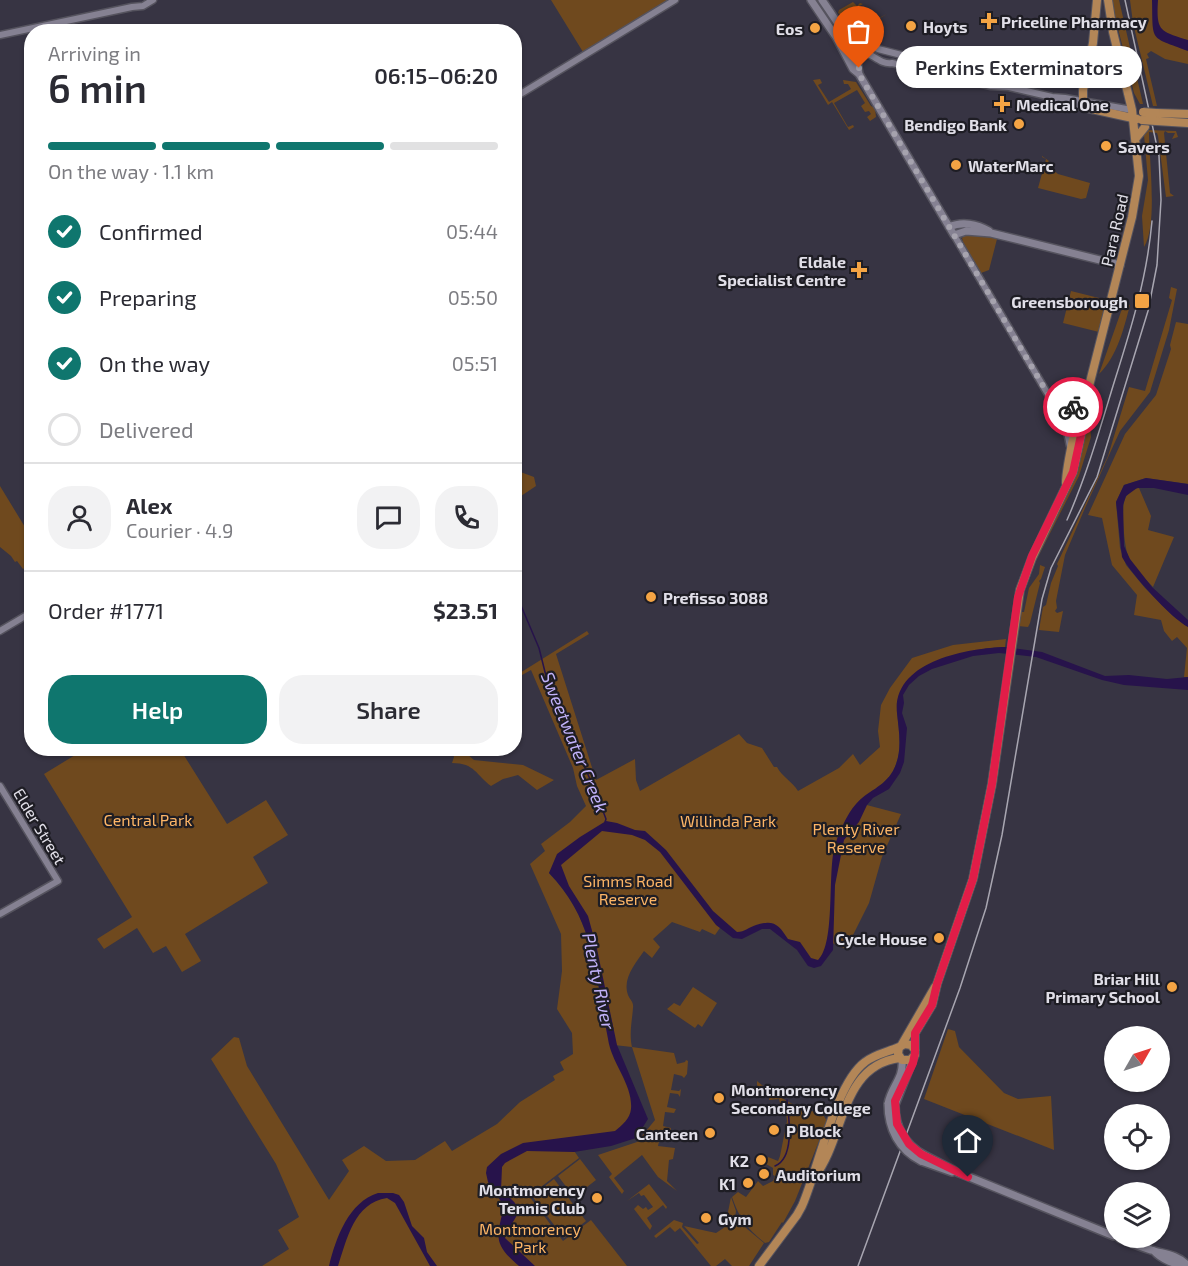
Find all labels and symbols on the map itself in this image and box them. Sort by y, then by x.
pin [833,6,884,68]
place label: Priceline Pharmacy [1001,12,1147,32]
marker: Priceline Pharmacy [982,14,996,28]
place label: Hoyts [923,17,967,37]
place label: Eos [776,19,803,38]
marker: Hoyts [904,19,918,33]
marker: Eos [808,21,822,35]
callout: Perkins Exterminators [895,47,1141,89]
marker: Medical One [993,95,1011,113]
place label: Medical One [1016,95,1109,114]
place label: Bendigo Bank [904,115,1007,134]
marker: Bendigo Bank [1012,117,1026,131]
place label: Savers [1118,137,1170,156]
marker: Savers [1099,139,1113,153]
place label: WaterMarc [968,156,1054,175]
marker: WaterMarc [949,158,963,172]
street label: Para Road [1096,192,1132,268]
place label: Eldale Specialist Centre [718,252,846,289]
marker: Eldale Specialist Centre [850,261,868,279]
place label: Greensborough [1011,292,1128,311]
marker: Greensborough [1133,292,1151,310]
courier [1043,377,1103,437]
place label: Prefisso 3088 [663,588,768,607]
marker: Prefisso 3088 [644,590,658,604]
water label: Sweetwater Creek [537,668,613,816]
street label: Elder Street [10,784,70,868]
park label: Central Park [104,810,192,829]
park label: Willinda Park [680,811,776,830]
park label: Plenty River Reserve [812,819,900,856]
park label: Simms Road Reserve [583,871,673,908]
place label: Cycle House [835,929,927,949]
water label: Plenty River [578,931,620,1032]
marker: Cycle House [932,931,946,945]
place label: Briar Hill Primary School [1045,969,1161,1007]
marker: Briar Hill Primary School [1165,980,1179,994]
north arrow [1104,1026,1170,1092]
place label: Montmorency Secondary College [731,1080,871,1118]
marker: Montmorency Secondary College [712,1091,726,1105]
pin [942,1115,993,1177]
place label: P Block [786,1121,841,1140]
marker: P Block [767,1123,781,1137]
place label: Canteen [636,1124,698,1143]
marker: Canteen [703,1126,717,1140]
place label: K2 [730,1151,749,1170]
marker: K2 [754,1153,768,1167]
place label: Auditorium [776,1165,861,1184]
marker: Auditorium [757,1167,771,1181]
place label: K1 [719,1174,736,1193]
marker: K1 [741,1176,755,1190]
place label: Montmorency Tennis Club [479,1180,585,1217]
marker: Montmorency Tennis Club [590,1191,604,1205]
place label: Gym [718,1209,752,1229]
marker: Gym [699,1211,713,1225]
park label: Montmorency Park [479,1219,582,1256]

